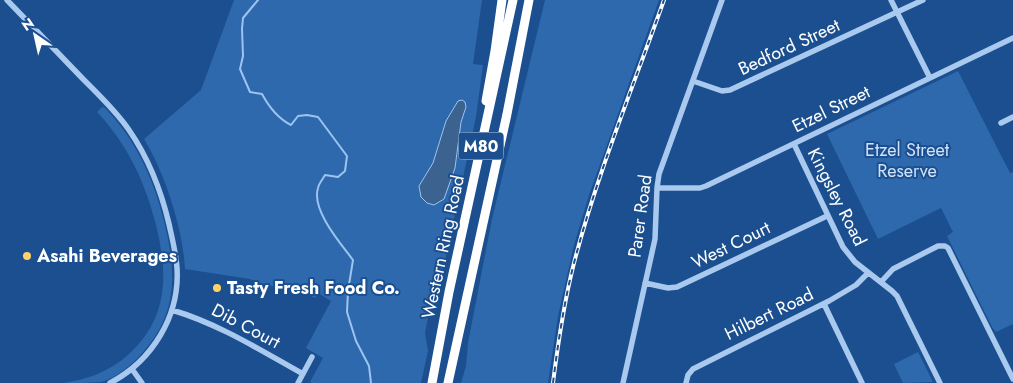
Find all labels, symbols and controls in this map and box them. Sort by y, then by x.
north arrow [10,10,60,60]
street label: Bedford Street [734,12,845,82]
text: N [18,13,38,36]
street label: Etzel Street [788,79,875,139]
road number: M80 [458,132,504,160]
park label: Etzel Street Reserve [865,137,950,184]
street label: Kingsley Road [801,143,873,251]
street label: Western Ring Road [415,173,471,321]
street label: Parer Road [621,173,659,259]
street label: West Court [687,214,775,275]
place label: Asahi Beverages [36,243,177,269]
marker: Asahi Beverages [21,250,33,262]
place label: Tasty Fresh Food Co. [227,275,400,301]
street label: Hilbert Road [720,281,818,347]
marker: Tasty Fresh Food Co. [211,282,223,294]
street label: Dib Court [207,297,286,355]

